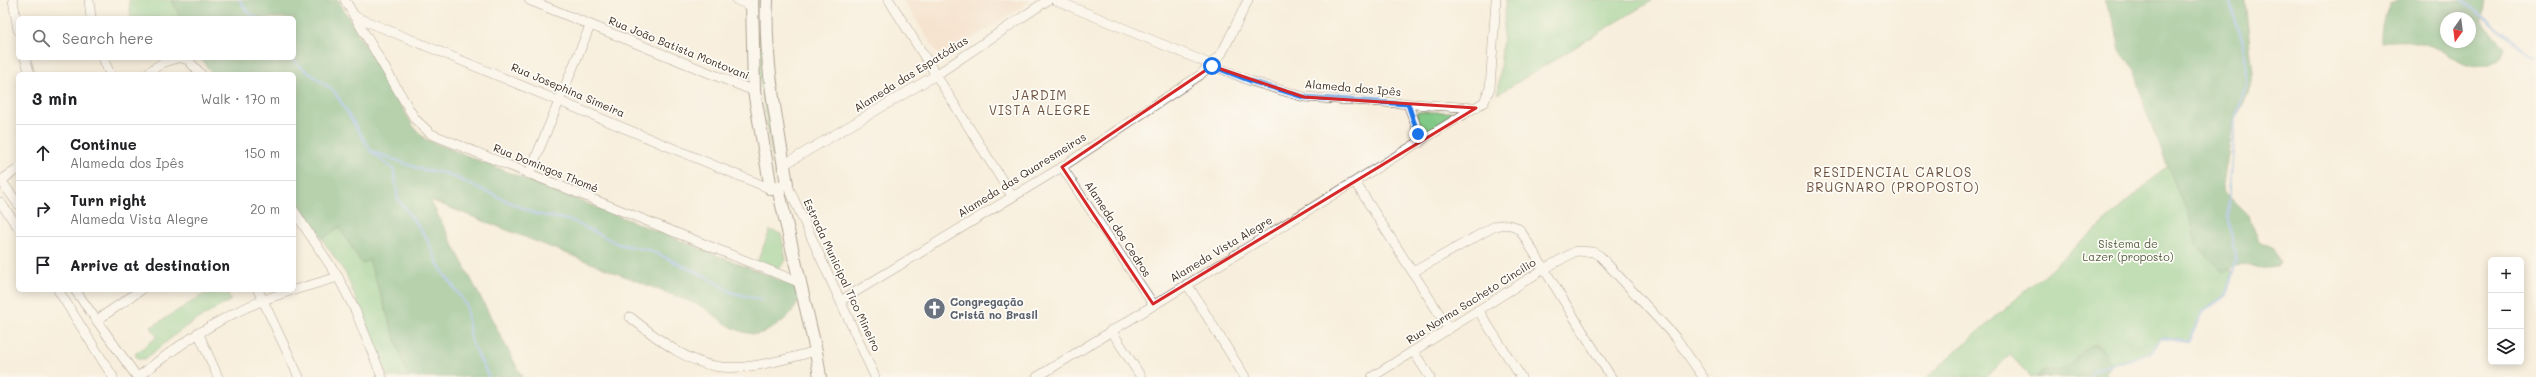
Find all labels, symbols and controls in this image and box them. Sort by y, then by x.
street label: Rua João Batista Montovani [607,12,752,83]
north arrow [2440,12,2476,48]
search box [16,16,296,60]
icon: search [30,27,52,49]
text: Search here [62,28,153,48]
street label: Alameda das Espatódias [851,32,971,115]
route start [1203,57,1221,75]
street label: Rua Josephina Simeira [509,59,627,120]
street label: Alameda dos Ipês [1304,76,1402,99]
district label: JARDIM VISTA ALEGRE [989,86,1091,118]
text: 3 min [32,87,77,109]
text: Walk · 170 m [201,90,280,107]
route end [1409,125,1427,143]
street label: Alameda das Quaresmeiras [955,129,1089,220]
text: Continue [70,134,137,154]
street label: Rua Domingos Thomé [491,140,601,196]
icon: ahead [32,142,54,164]
text: 150 m [244,144,280,161]
text: Alameda dos Ipês [70,154,184,171]
district label: RESIDENCIAL CARLOS BRUGNARO (PROPOSTO) [1806,163,1980,195]
street label: Alameda dos Cedros [1082,178,1155,280]
text: Turn right [70,190,147,210]
street label: Estrada Municipal Tico Mineiro [800,196,885,354]
icon: right [32,198,54,220]
text: 20 m [250,200,280,217]
text: Alameda Vista Alegre [70,210,208,227]
street label: Alameda Vista Alegre [1167,212,1275,285]
park label: Sistema de Lazer (proposto) [2083,236,2174,264]
icon: arrive [32,254,54,276]
street label: Rua Norma Sacheto Cincílio [1403,254,1539,347]
text: Arrive at destination [70,255,230,275]
map controls [2488,257,2524,365]
button: + [2488,257,2524,293]
button: − [2488,293,2524,329]
place label: Congregação Cristã no Brasil [950,294,1038,322]
church icon: Congregação Cristã no Brasil [921,295,947,321]
button: layers [2488,329,2524,365]

